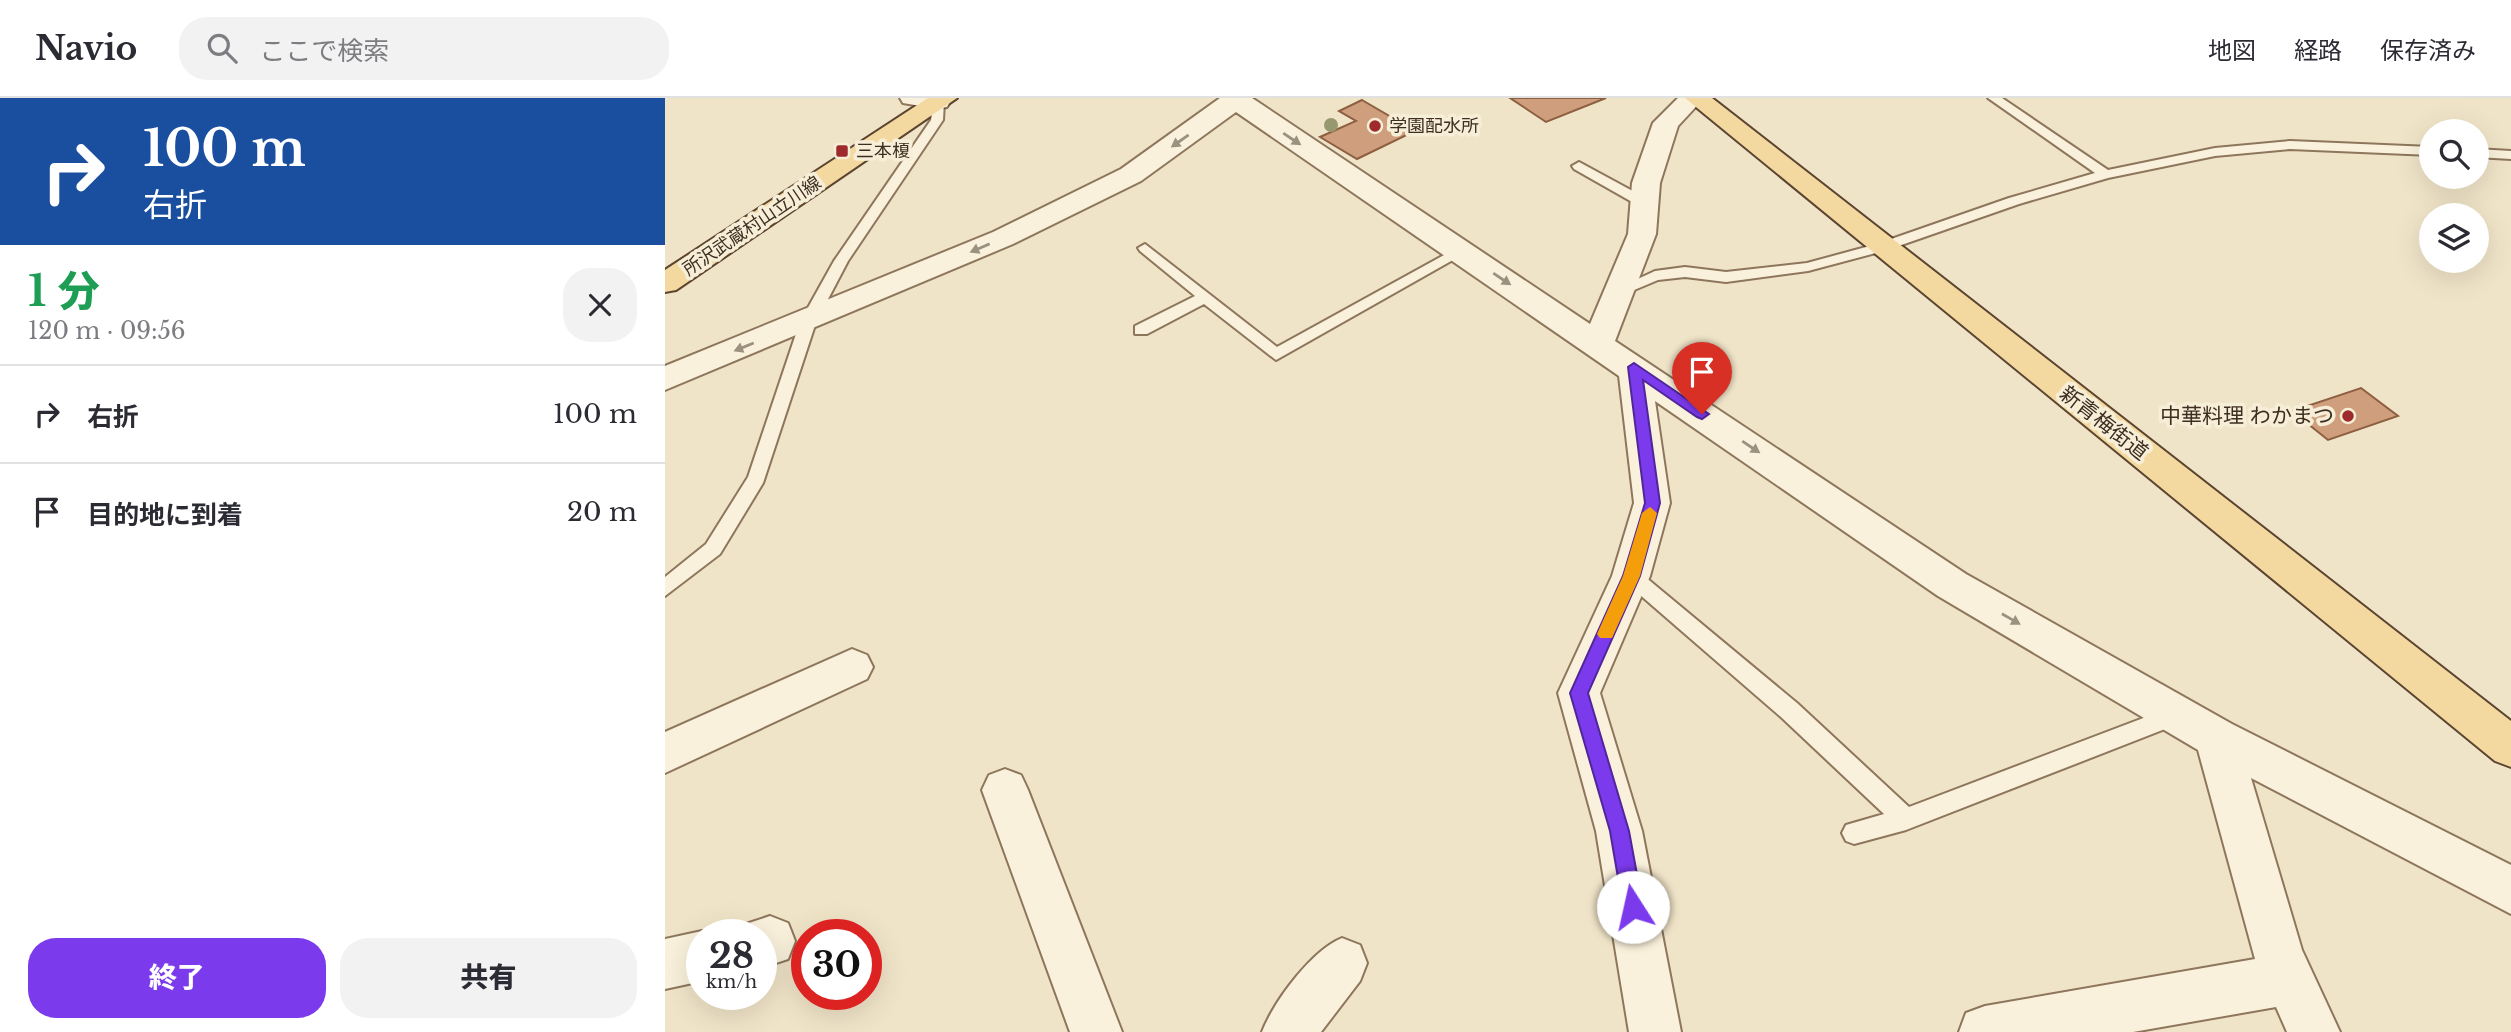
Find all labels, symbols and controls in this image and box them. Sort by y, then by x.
search box [179,17,669,80]
text: Navio [35,28,137,69]
icon: search [203,29,241,67]
text: ここで検索 [259,35,389,67]
text: 地図 [2208,36,2256,65]
text: 経路 [2294,36,2342,65]
text: 保存済み [2380,36,2476,65]
place label: 学園配水所 [1389,115,1479,137]
text: 100 m [143,118,306,179]
marker: 学園配水所 [1367,118,1383,134]
map controls [2419,119,2489,273]
button: search [2419,119,2489,189]
icon: right [28,126,119,217]
one-way arrow [1283,132,1301,146]
one-way arrow [1171,134,1189,148]
place label: 三本榎 [856,140,910,162]
marker: 三本榎 [834,143,850,159]
street label: 所沢武蔵村山立川線 [679,172,825,280]
text: 右折 [143,185,207,225]
button: layers [2419,203,2489,273]
one-way arrow [970,242,990,254]
text: 1 分 [28,265,99,317]
button: close [563,268,637,342]
one-way arrow [1492,272,1511,285]
text: 120 m · 09:56 [28,317,186,345]
one-way arrow [734,342,755,353]
pin [1672,342,1732,414]
icon: arrive [1683,353,1721,391]
street label: 新青梅街道 [2055,380,2153,466]
icon: right [28,395,66,433]
text: 100 m [553,398,637,430]
text: 右折 [87,401,139,433]
place label: 中華料理 わかまつ [2160,403,2334,429]
marker: 中華料理 わかまつ [2340,408,2356,424]
one-way arrow [1742,440,1760,454]
icon: arrive [28,493,66,531]
text: 20 m [567,496,637,528]
text: 目的地に到着 [87,499,243,531]
one-way arrow [2001,613,2021,625]
position arrow [1596,870,1670,944]
speed limit sign: 30 [791,919,882,1010]
text: 28 [709,934,754,977]
button: 終了 [28,938,326,1018]
button: 共有 [340,938,637,1018]
text: km/h [706,971,757,993]

